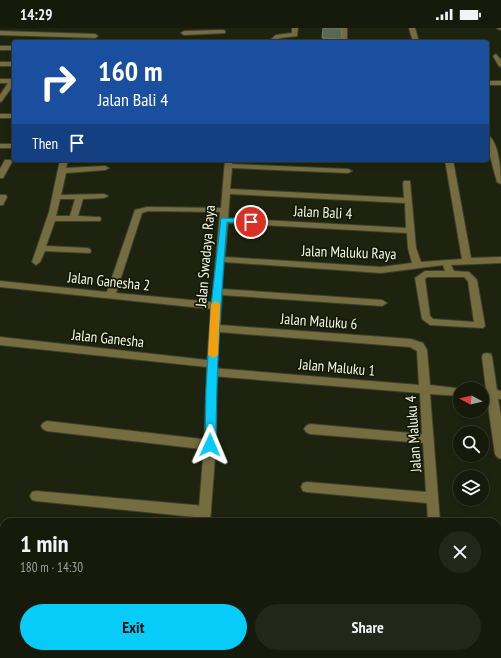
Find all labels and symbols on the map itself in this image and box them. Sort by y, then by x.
street label: Jalan Bali 4 [292,201,353,223]
street label: Jalan Swadaya Raya [191,204,219,309]
pin [234,205,268,239]
street label: Jalan Maluku Raya [300,241,397,263]
street label: Jalan Ganesha 2 [66,267,151,295]
street label: Jalan Maluku 6 [279,309,358,333]
street label: Jalan Ganesha [70,325,145,351]
street label: Jalan Maluku 1 [297,354,376,380]
north arrow [453,382,489,418]
street label: Jalan Maluku 4 [401,395,425,474]
position arrow [189,424,231,466]

